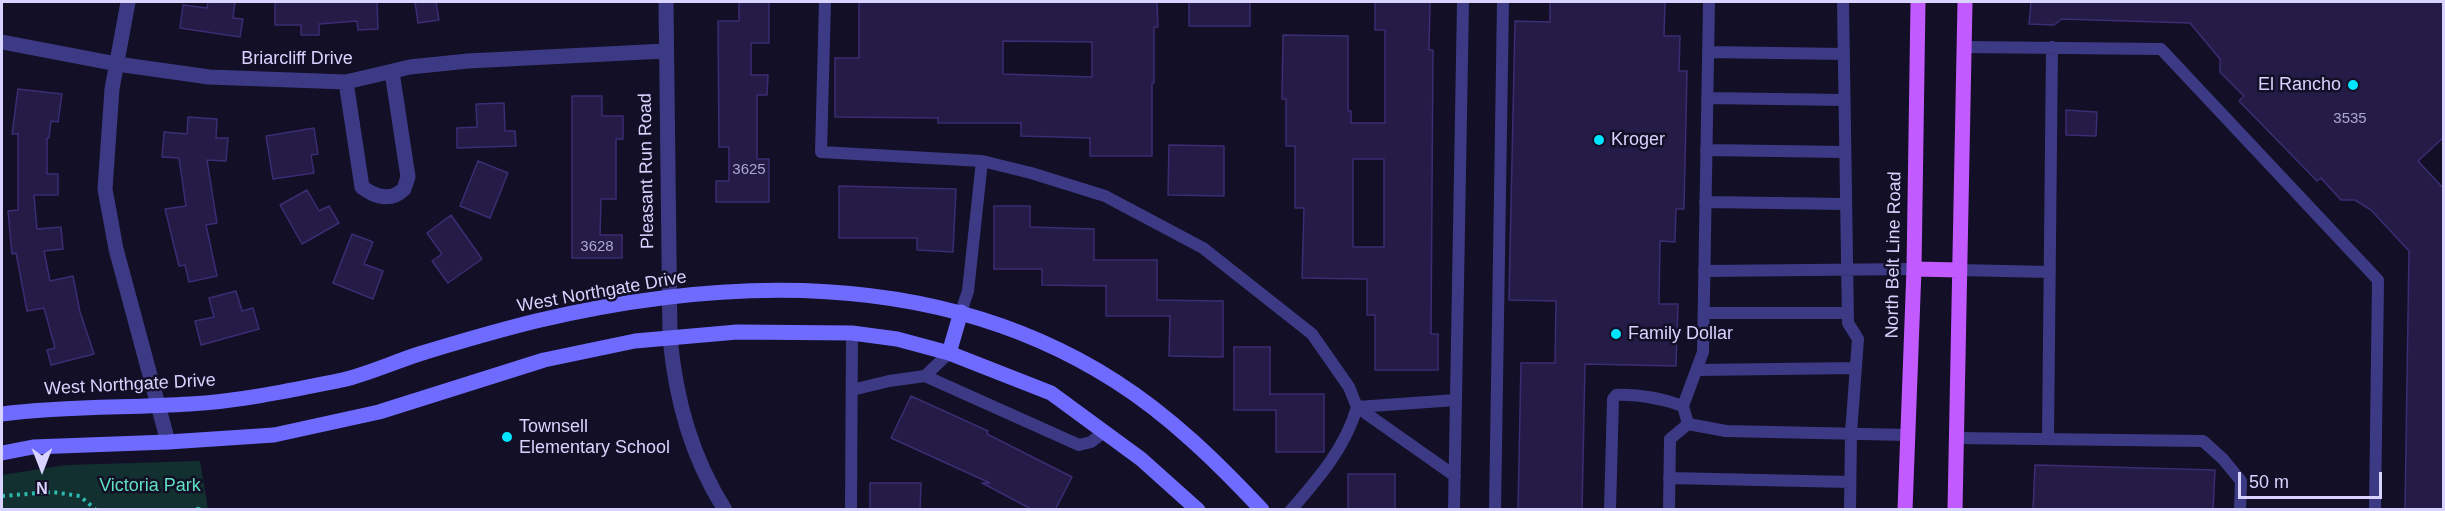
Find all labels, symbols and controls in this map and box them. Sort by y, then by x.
street label: Briarcliff Drive [241,48,353,70]
place label: El Rancho [2258,74,2341,96]
marker: El Rancho [2346,78,2360,92]
street label: Pleasant Run Road [635,93,659,249]
house number: 3535 [2333,110,2367,128]
place label: Kroger [1611,129,1665,151]
marker: Kroger [1592,133,1606,147]
house number: 3625 [732,161,766,179]
street label: North Belt Line Road [1882,171,1906,339]
house number: 3628 [580,238,614,256]
street label: West Northgate Drive [516,266,688,318]
place label: Family Dollar [1628,323,1733,345]
marker: Family Dollar [1609,327,1623,341]
street label: West Northgate Drive [44,370,216,400]
place label: Townsell Elementary School [519,416,670,458]
marker: Townsell Elementary School [500,430,514,444]
north arrow [12,439,72,499]
scale bar [2241,460,2385,498]
text: 50 m [2249,472,2289,492]
park label: Victoria Park [99,475,201,497]
text: N [36,479,48,496]

